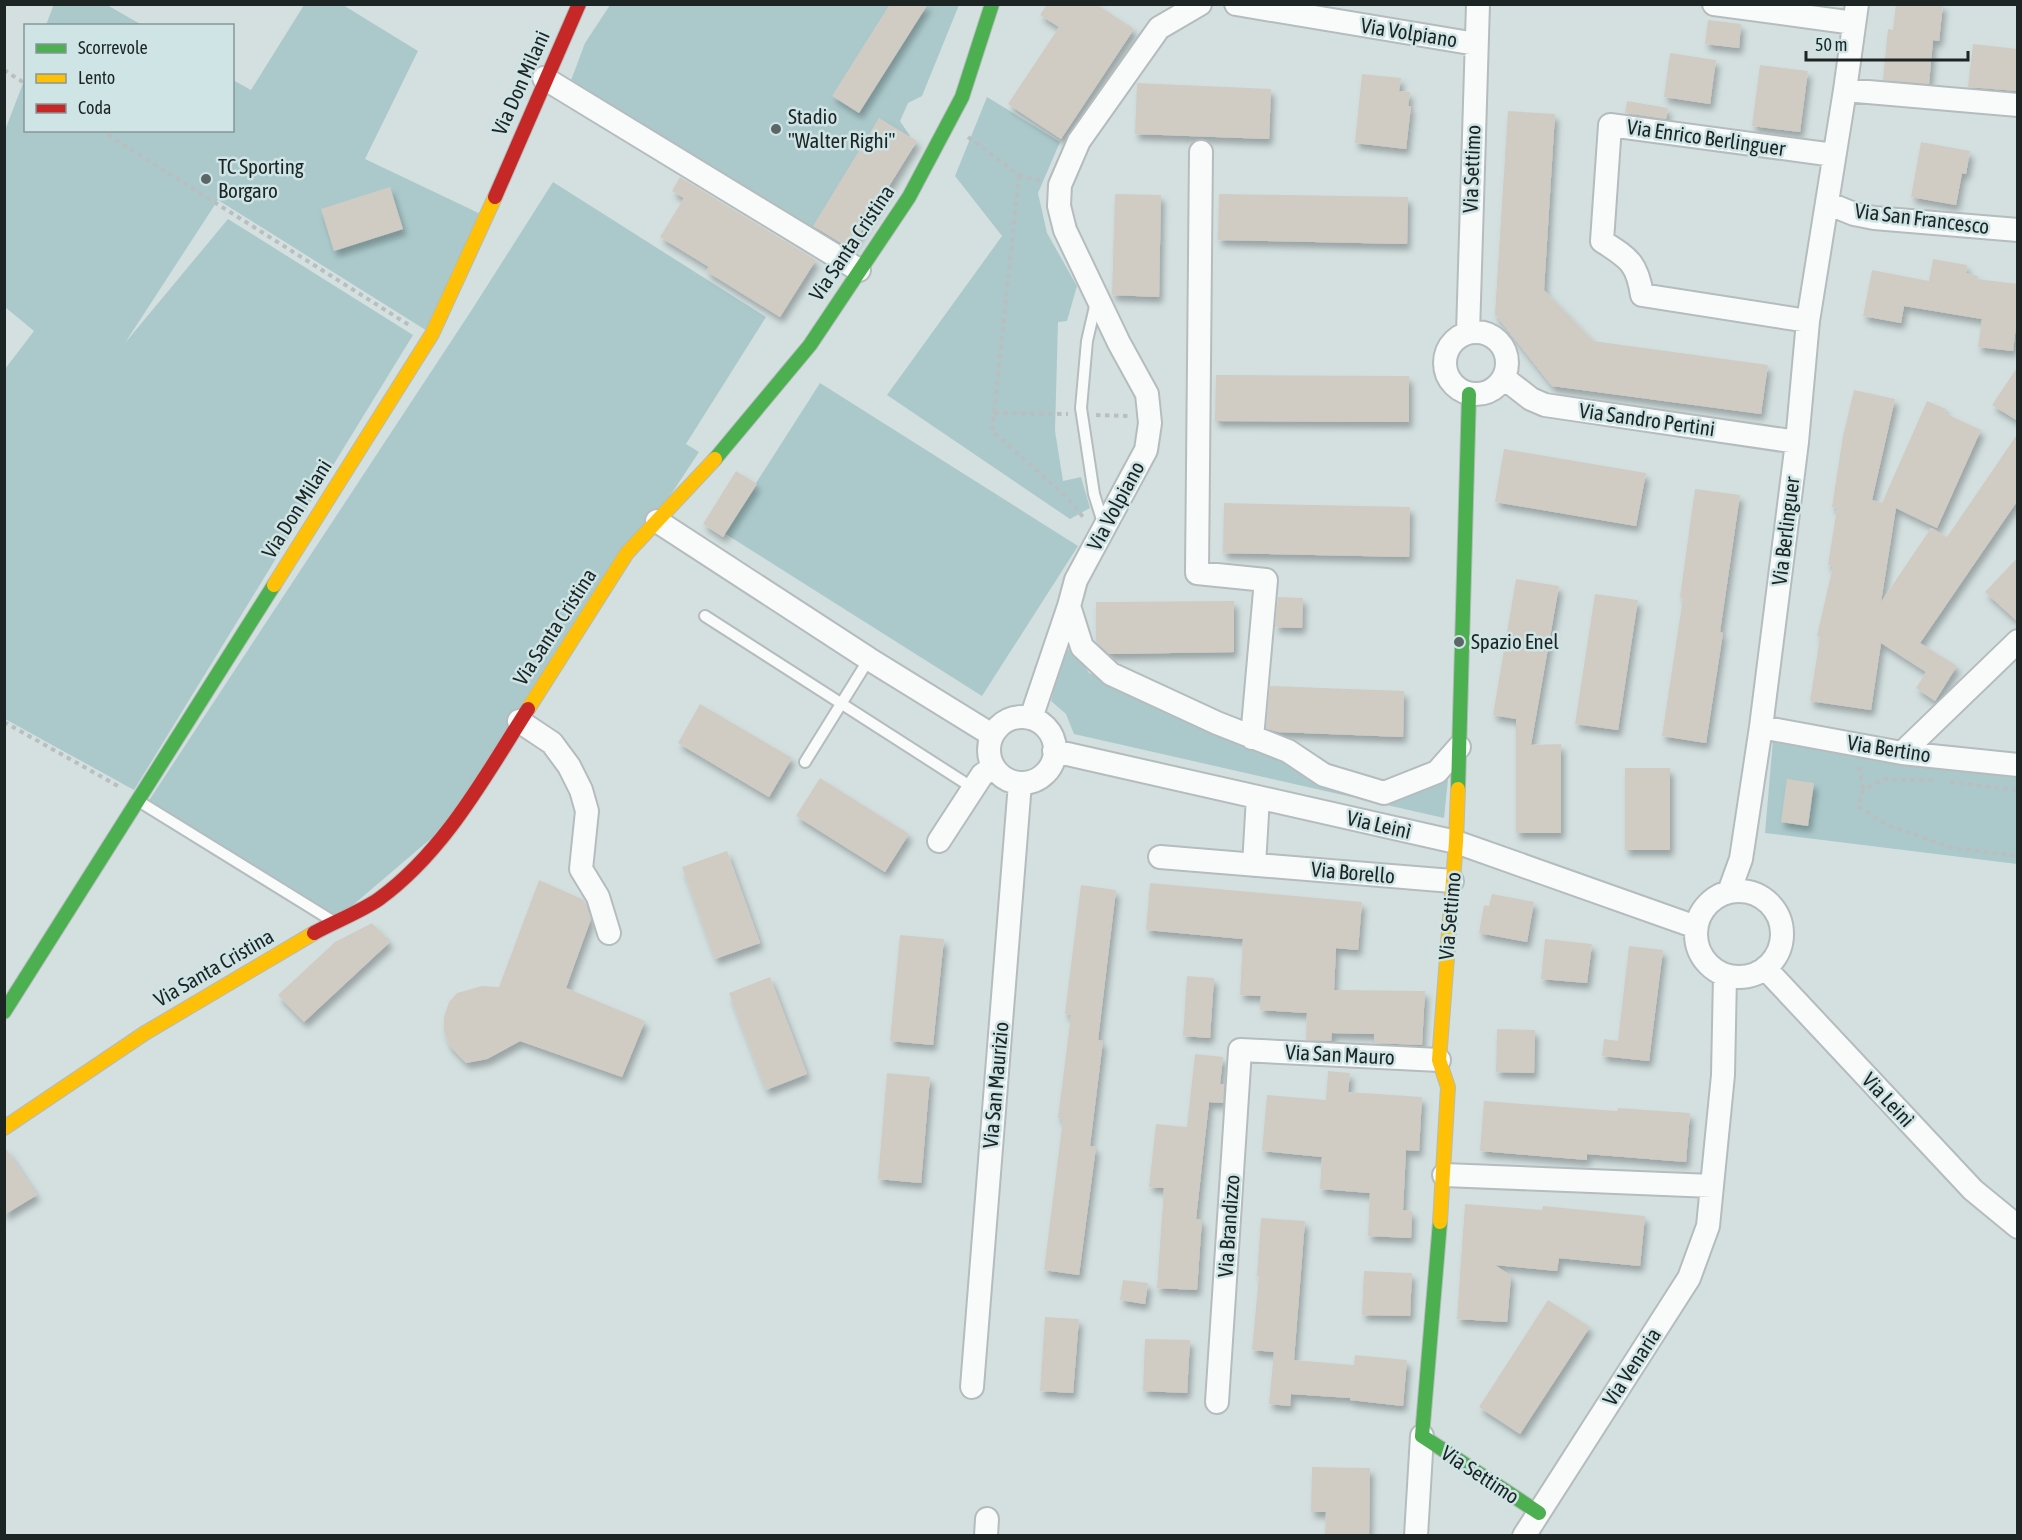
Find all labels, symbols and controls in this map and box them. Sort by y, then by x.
street label: Via Volpiano [1359,13,1459,51]
legend [24,24,234,132]
scale bar [1806,24,1968,62]
street label: Via Don Milani [486,27,554,138]
text: 50 m [1815,34,1847,55]
text: Scorrevole [78,37,148,58]
text: Lento [78,67,115,88]
text: Coda [78,97,111,118]
place label: Stadio "Walter Righi" [788,104,896,152]
street label: Via Enrico Berlinguer [1625,114,1788,160]
marker: Stadio "Walter Righi" [769,122,783,136]
street label: Via Settimo [1457,125,1485,213]
place label: TC Sporting Borgaro [218,154,304,202]
marker: TC Sporting Borgaro [199,172,213,186]
street label: Via Santa Cristina [804,180,899,305]
street label: Via San Francesco [1853,198,1991,238]
street label: Via Sandro Pertini [1578,398,1717,440]
street label: Via Don Milani [256,455,336,562]
street label: Via Volpiano [1082,457,1149,554]
street label: Via Berlinguer [1766,475,1804,586]
street label: Via Santa Cristina [508,564,601,689]
place label: Spazio Enel [1471,629,1559,653]
marker: Spazio Enel [1452,635,1466,649]
street label: Via Bertino [1846,730,1933,766]
street label: Via Leinì [1345,805,1414,843]
street label: Via Borello [1310,856,1396,888]
street label: Via Settimo [1433,871,1465,961]
street label: Via Santa Cristina [150,923,277,1011]
street label: Via San Maurizio [978,1021,1012,1149]
street label: Via San Mauro [1285,1039,1395,1069]
street label: Via Leinì [1858,1067,1920,1131]
street label: Via Brandizzo [1212,1174,1244,1278]
street label: Via Venaria [1597,1323,1665,1410]
street label: Via Settimo [1437,1440,1524,1508]

